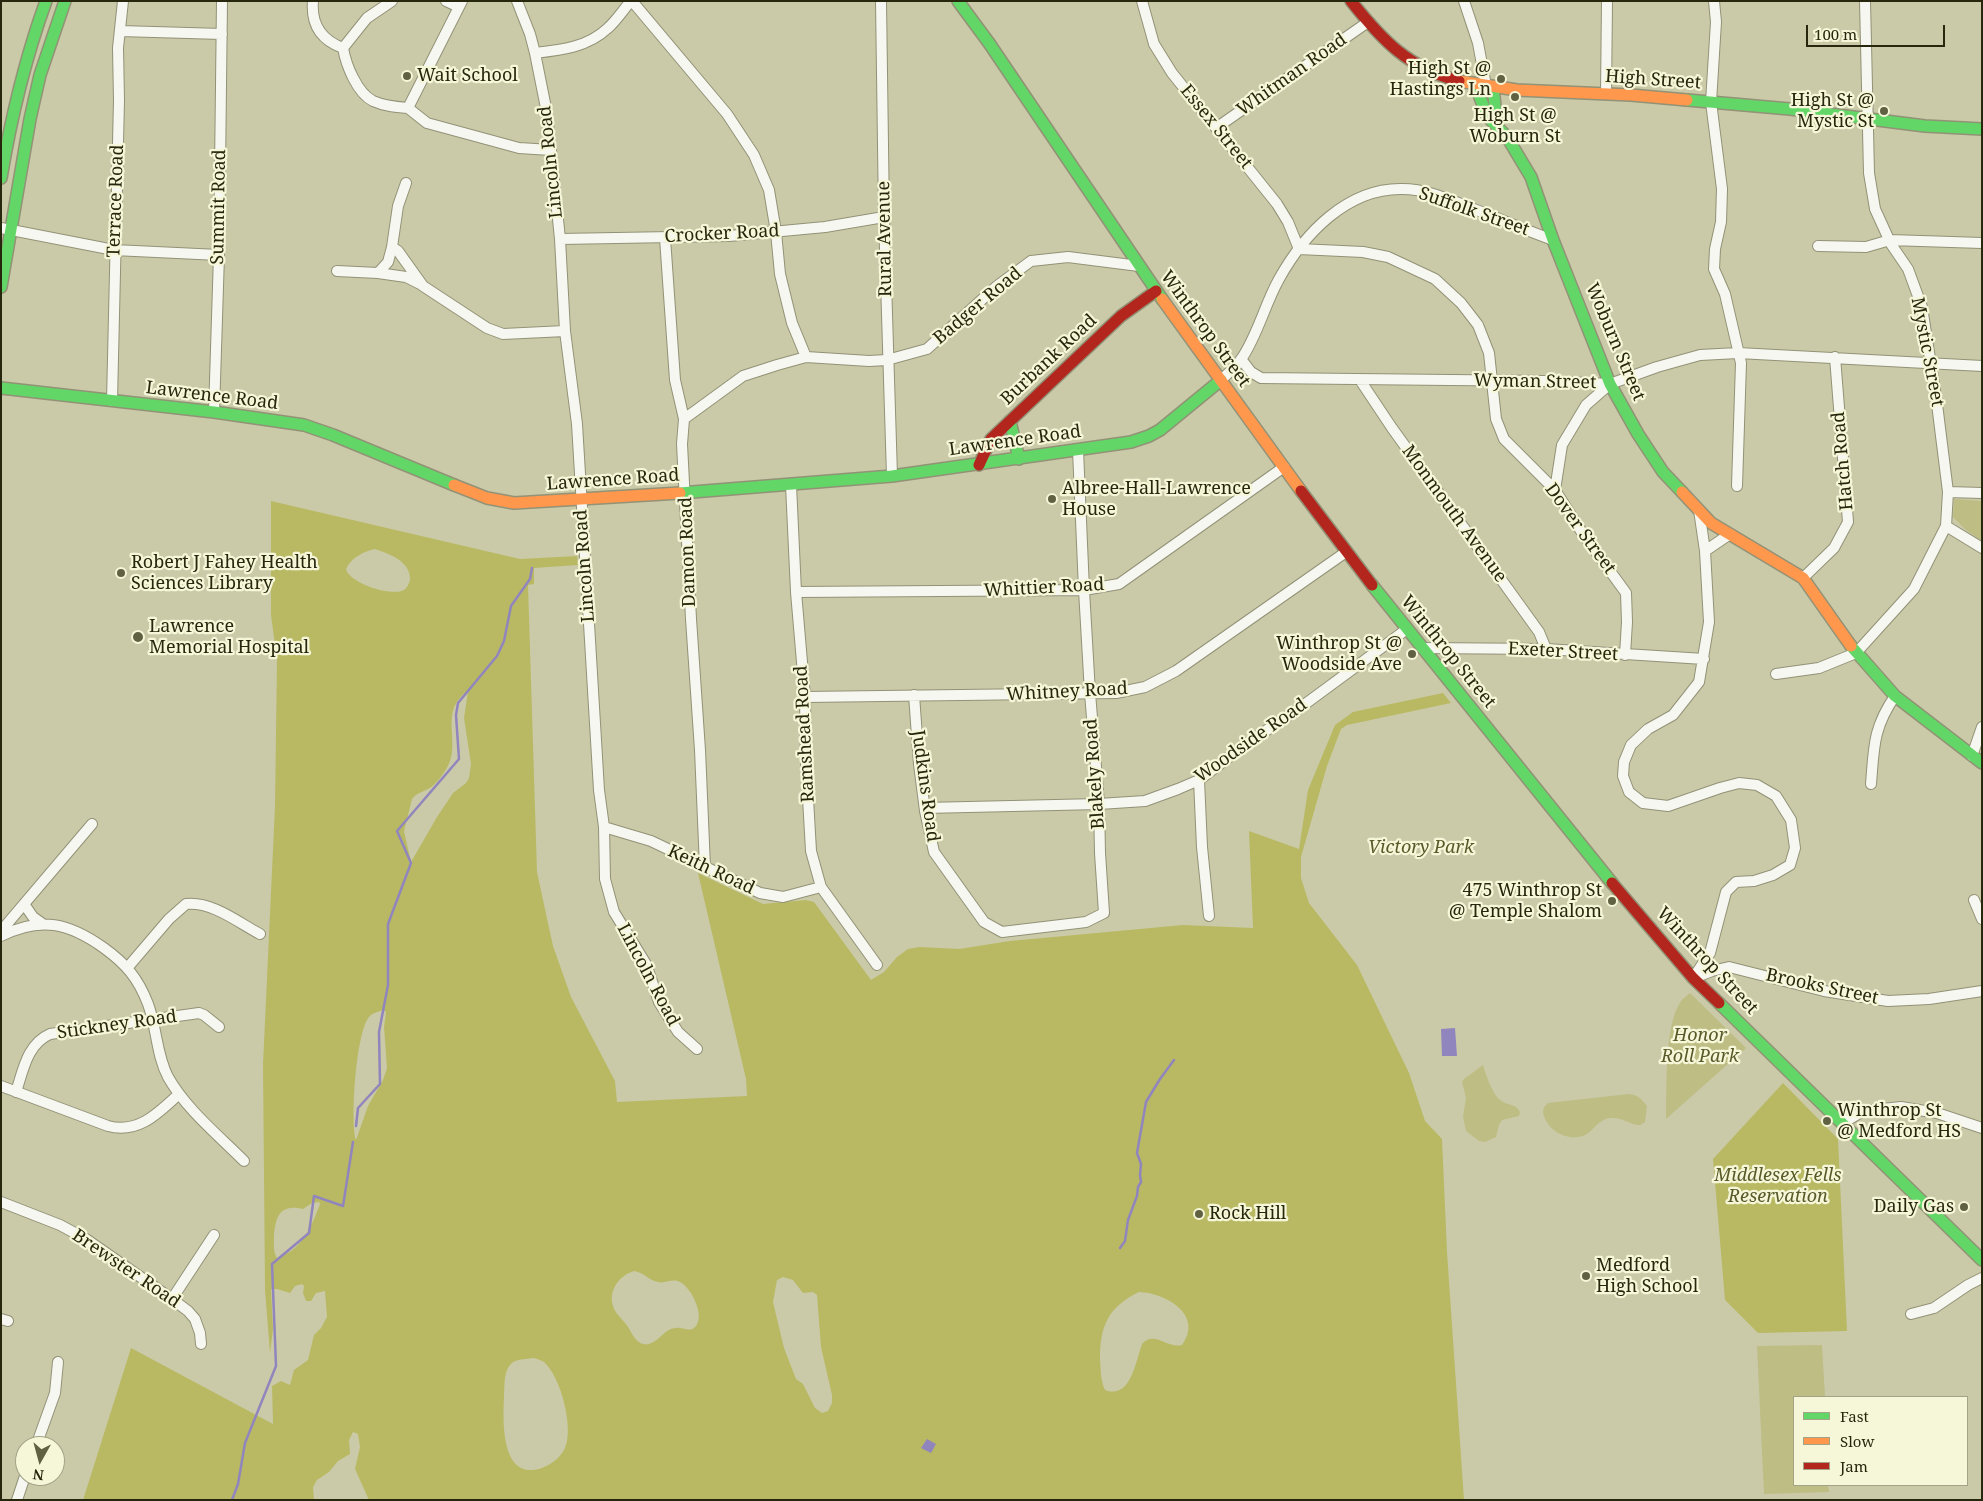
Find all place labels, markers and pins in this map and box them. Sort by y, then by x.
place label: High St @ Hastings Ln [1389,58,1491,100]
place label: Wait School [417,65,518,87]
marker: Wait School [401,70,413,82]
marker: High St @ Hastings Ln [1495,73,1507,85]
place label: High St @ Mystic St [1791,90,1874,132]
marker: High St @ Woburn St [1509,91,1521,103]
place label: High St @ Woburn St [1469,105,1561,148]
marker: High St @ Mystic St [1878,105,1890,117]
place label: Albree-Hall-Lawrence House [1062,478,1251,520]
marker: Albree-Hall-Lawrence House [1046,493,1058,505]
place label: Robert J Fahey Health Sciences Library [131,552,318,594]
marker: Robert J Fahey Health Sciences Library [115,567,127,579]
place label: Lawrence Memorial Hospital [149,616,309,659]
marker: Lawrence Memorial Hospital [131,630,145,644]
place label: Winthrop St @ Woodside Ave [1276,633,1402,676]
marker: Winthrop St @ Woodside Ave [1406,648,1418,660]
place label: 475 Winthrop St @ Temple Shalom [1449,880,1602,922]
marker: 475 Winthrop St @ Temple Shalom [1606,895,1618,907]
place label: Winthrop St @ Medford HS [1837,1100,1961,1142]
marker: Winthrop St @ Medford HS [1821,1115,1833,1127]
place label: Daily Gas [1873,1196,1954,1218]
marker: Daily Gas [1958,1201,1970,1213]
place label: Rock Hill [1209,1203,1286,1225]
marker: Rock Hill [1193,1208,1205,1220]
place label: Medford High School [1596,1255,1698,1298]
marker: Medford High School [1580,1270,1592,1282]

